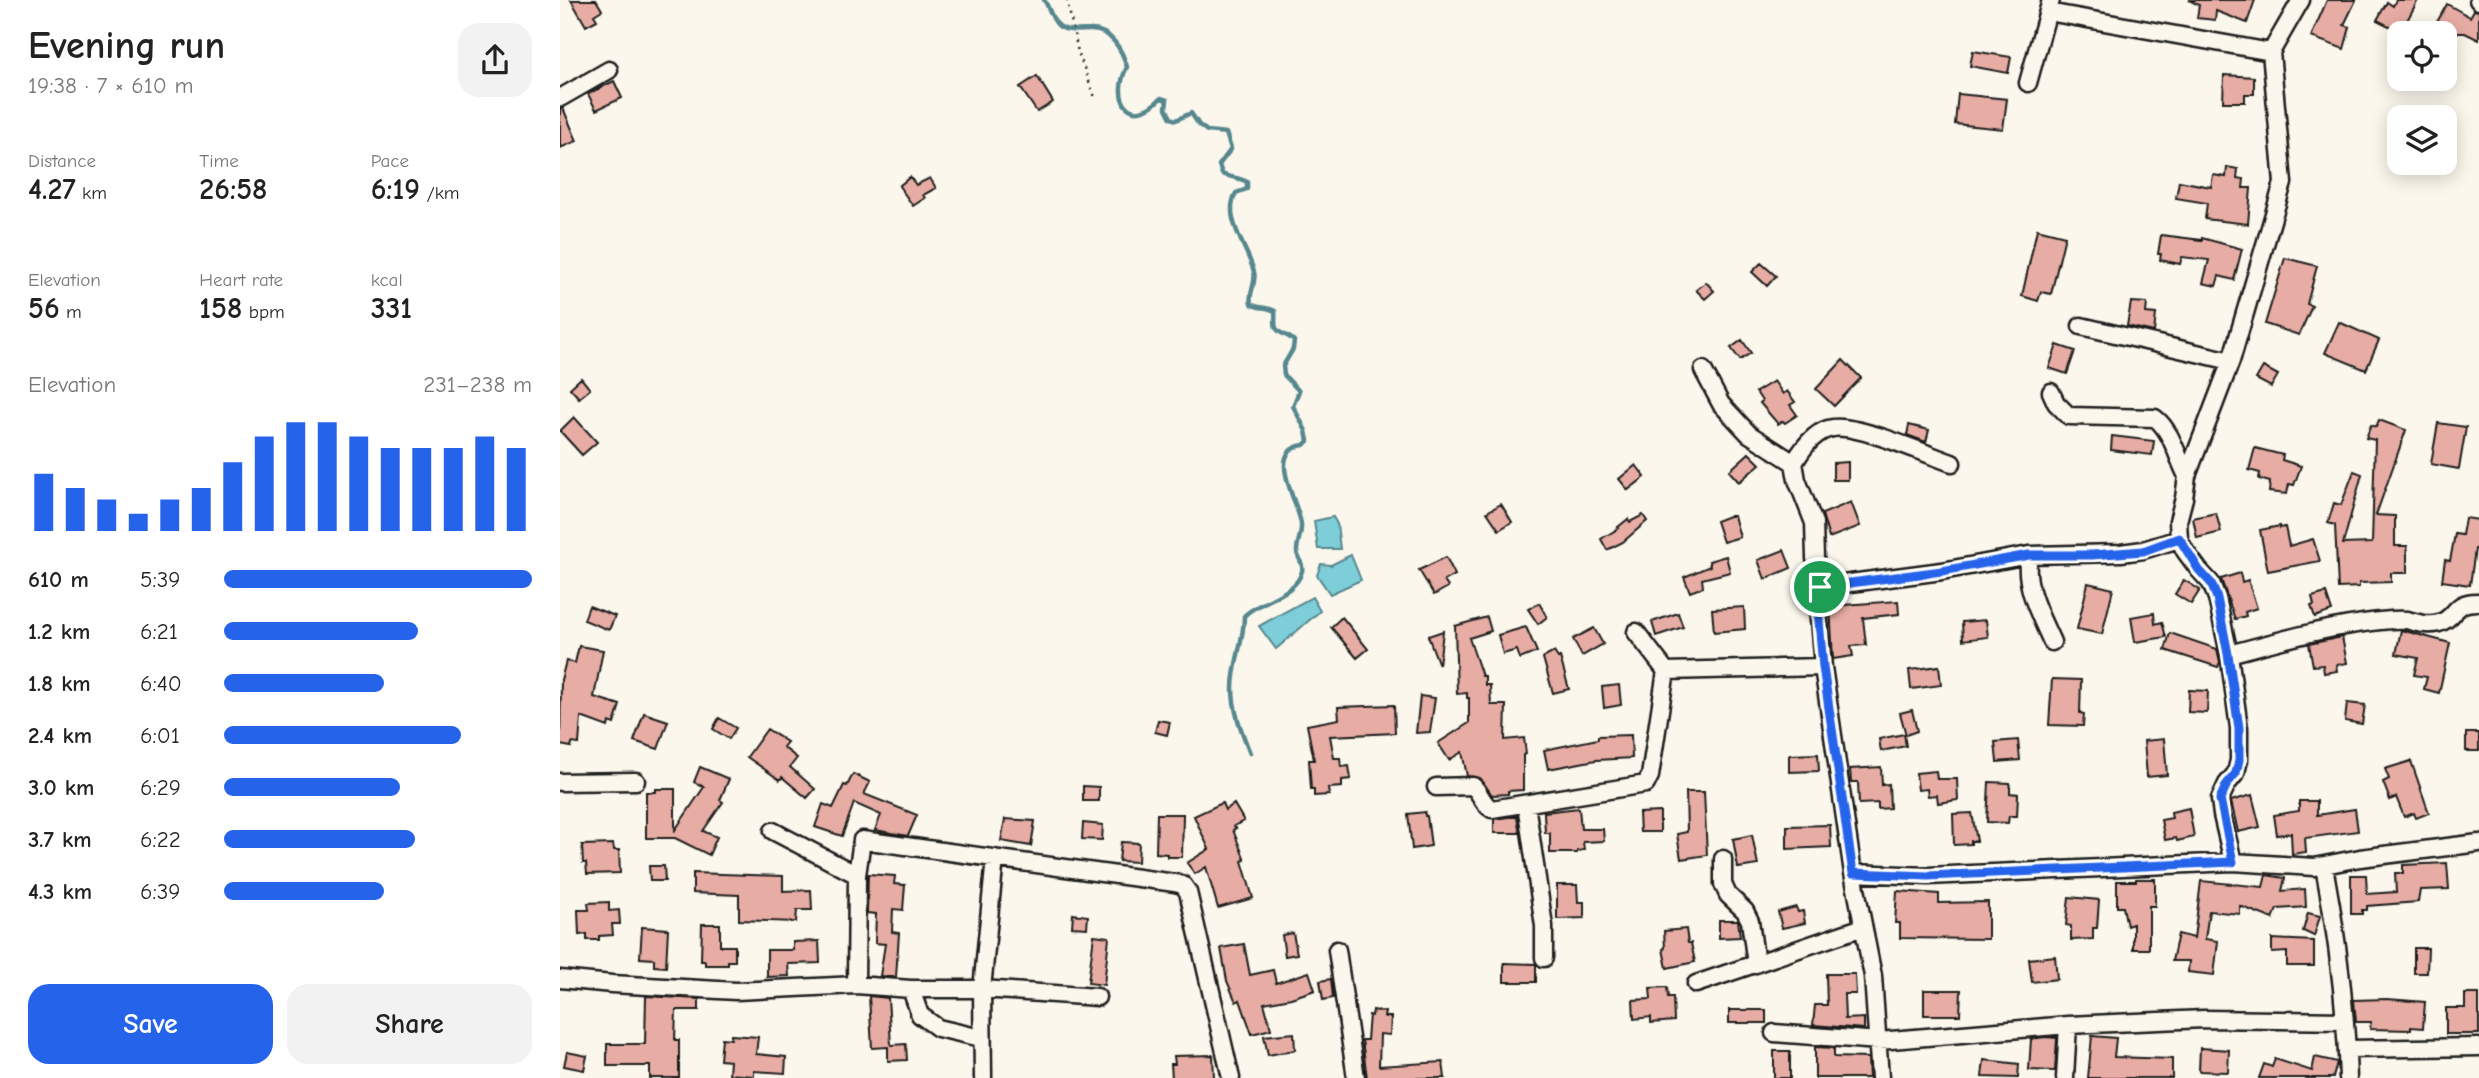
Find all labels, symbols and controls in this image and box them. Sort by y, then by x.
map controls [2387,21,2457,175]
button: locate [2387,21,2457,91]
button: share [458,23,532,97]
text: Evening run [28,24,225,68]
text: 19:38 · 7 × 610 m [28,72,194,99]
button: layers [2387,105,2457,175]
text: Distance [28,150,96,172]
text: Time [199,150,239,172]
text: Pace [371,150,409,172]
text: 4.27 [28,172,76,207]
text: 26:58 [199,172,267,207]
text: 6:19 [371,172,420,207]
text: km [76,182,107,204]
text: /km [420,182,460,204]
text: Elevation [28,269,101,291]
text: Heart rate [199,269,283,291]
text: kcal [371,269,403,291]
text: 56 [28,291,60,326]
text: 158 [199,291,242,326]
text: 331 [371,291,412,326]
text: m [60,301,82,323]
text: bpm [242,301,285,323]
text: Elevation [28,371,116,398]
text: 231–238 m [423,371,532,398]
pin [1790,557,1850,617]
text: 610 m [28,566,89,593]
text: 5:39 [140,566,180,593]
icon: arrive [1801,568,1839,606]
text: 1.2 km [28,618,90,645]
text: 6:21 [140,618,178,645]
text: 1.8 km [28,670,91,697]
text: 6:40 [140,670,182,697]
text: 2.4 km [28,722,92,749]
text: 6:01 [140,722,180,749]
text: 3.0 km [28,774,94,801]
text: 6:29 [140,774,181,801]
text: 3.7 km [28,826,92,853]
text: 6:22 [140,826,181,853]
text: 4.3 km [28,878,92,905]
text: 6:39 [140,878,180,905]
button: Save [28,984,273,1064]
button: Share [287,984,532,1064]

